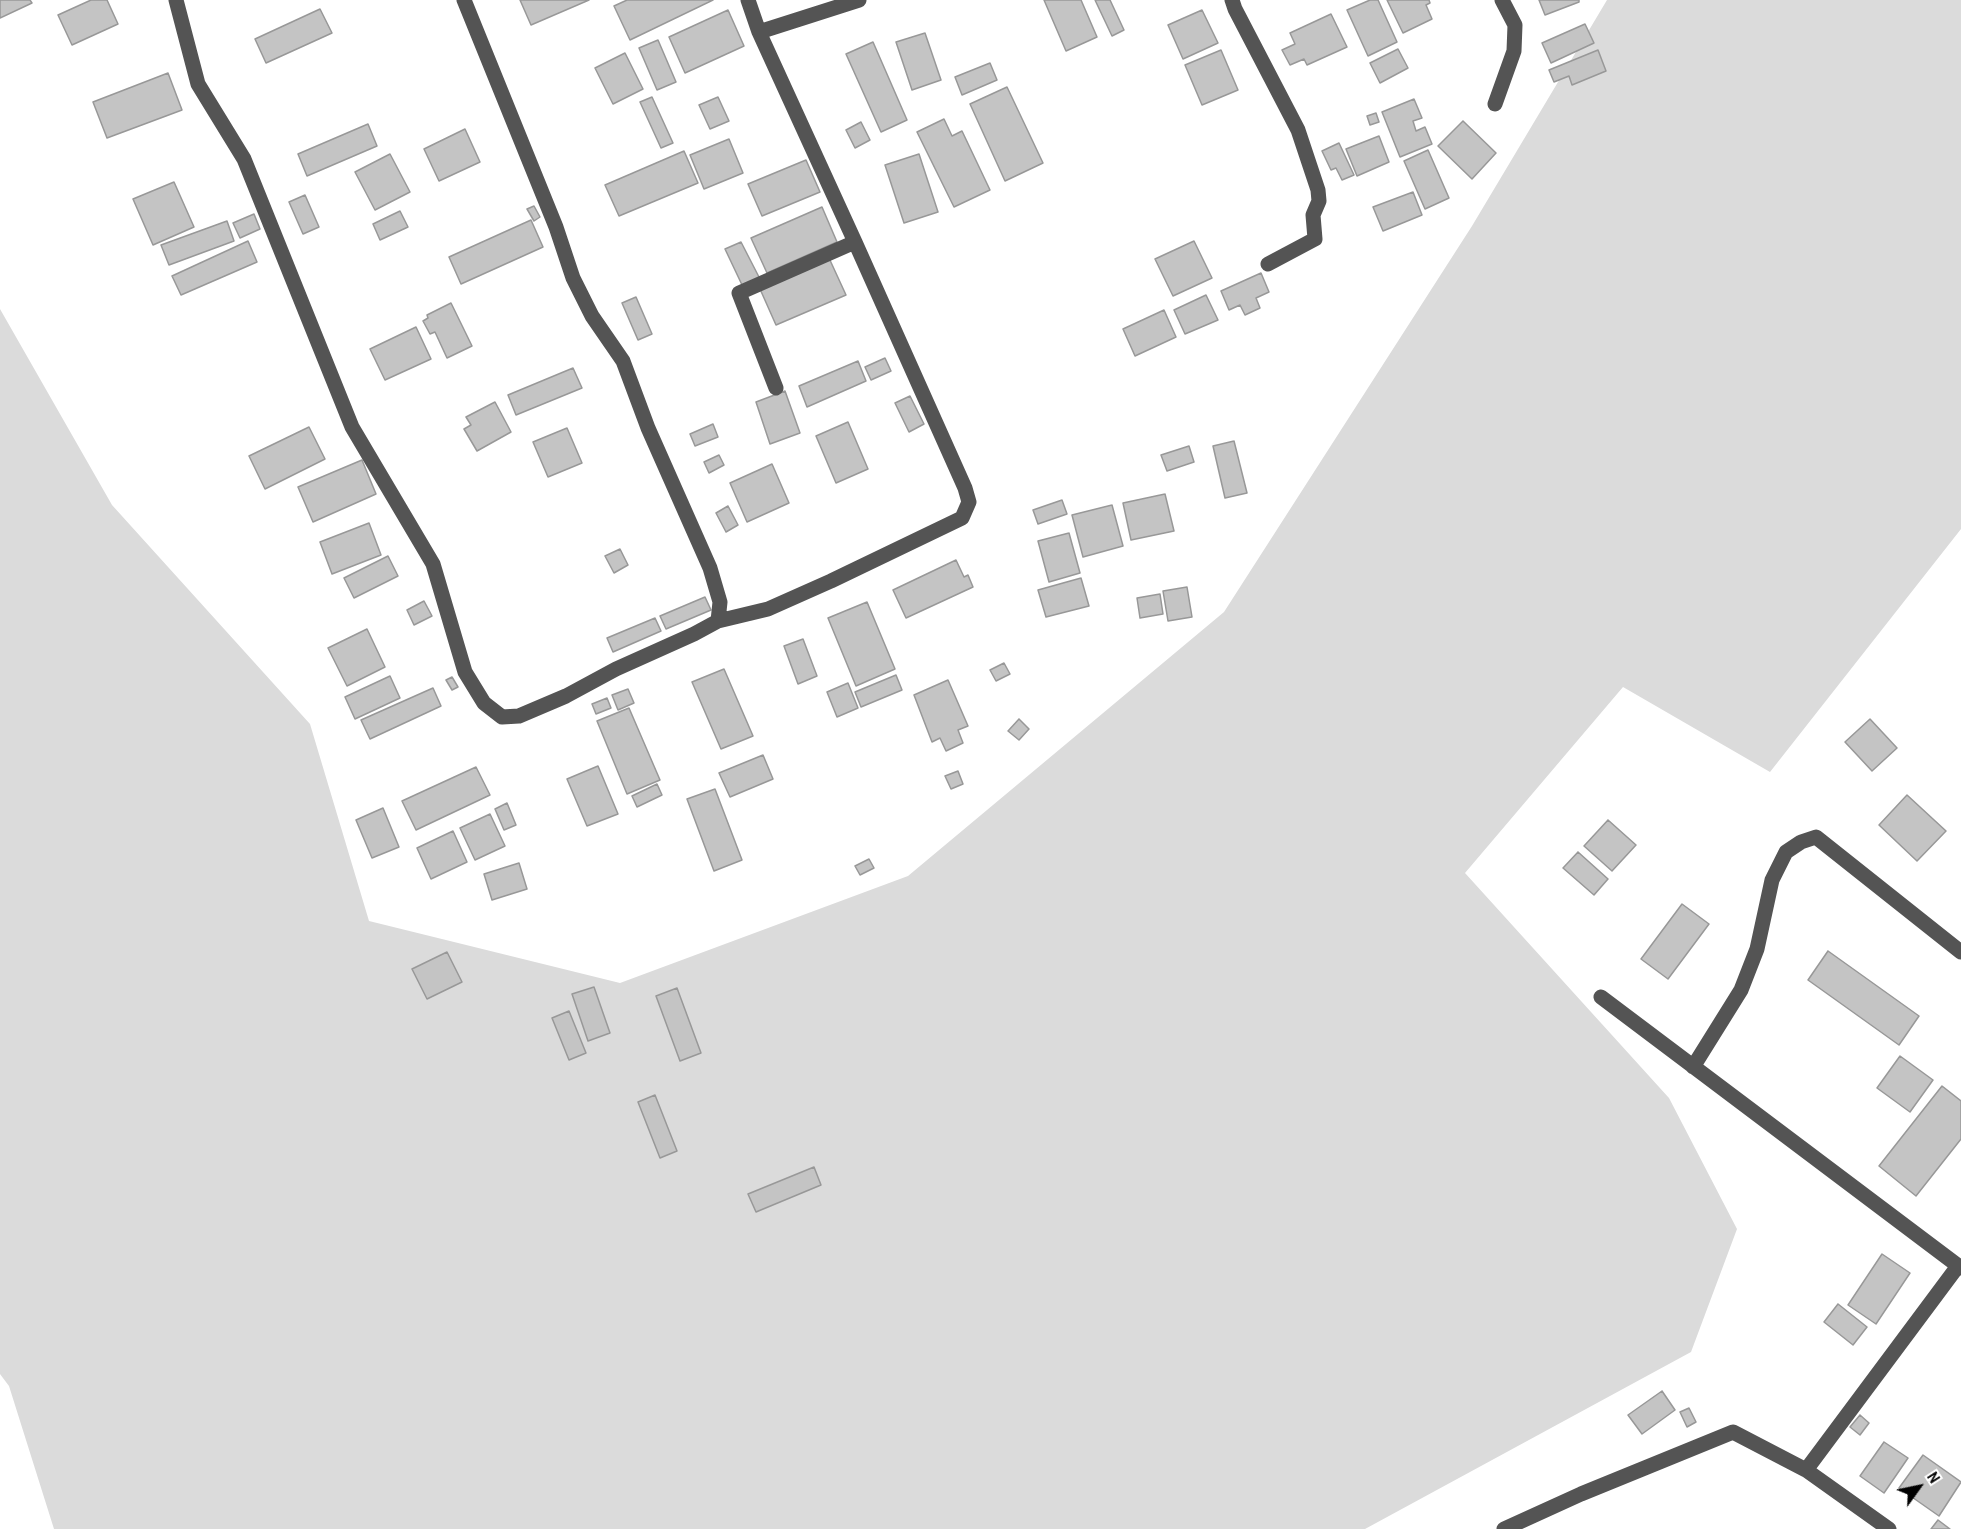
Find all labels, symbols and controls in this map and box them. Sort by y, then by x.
north arrow [1889,1457,1949,1517]
text: N [1922,1467,1946,1487]

